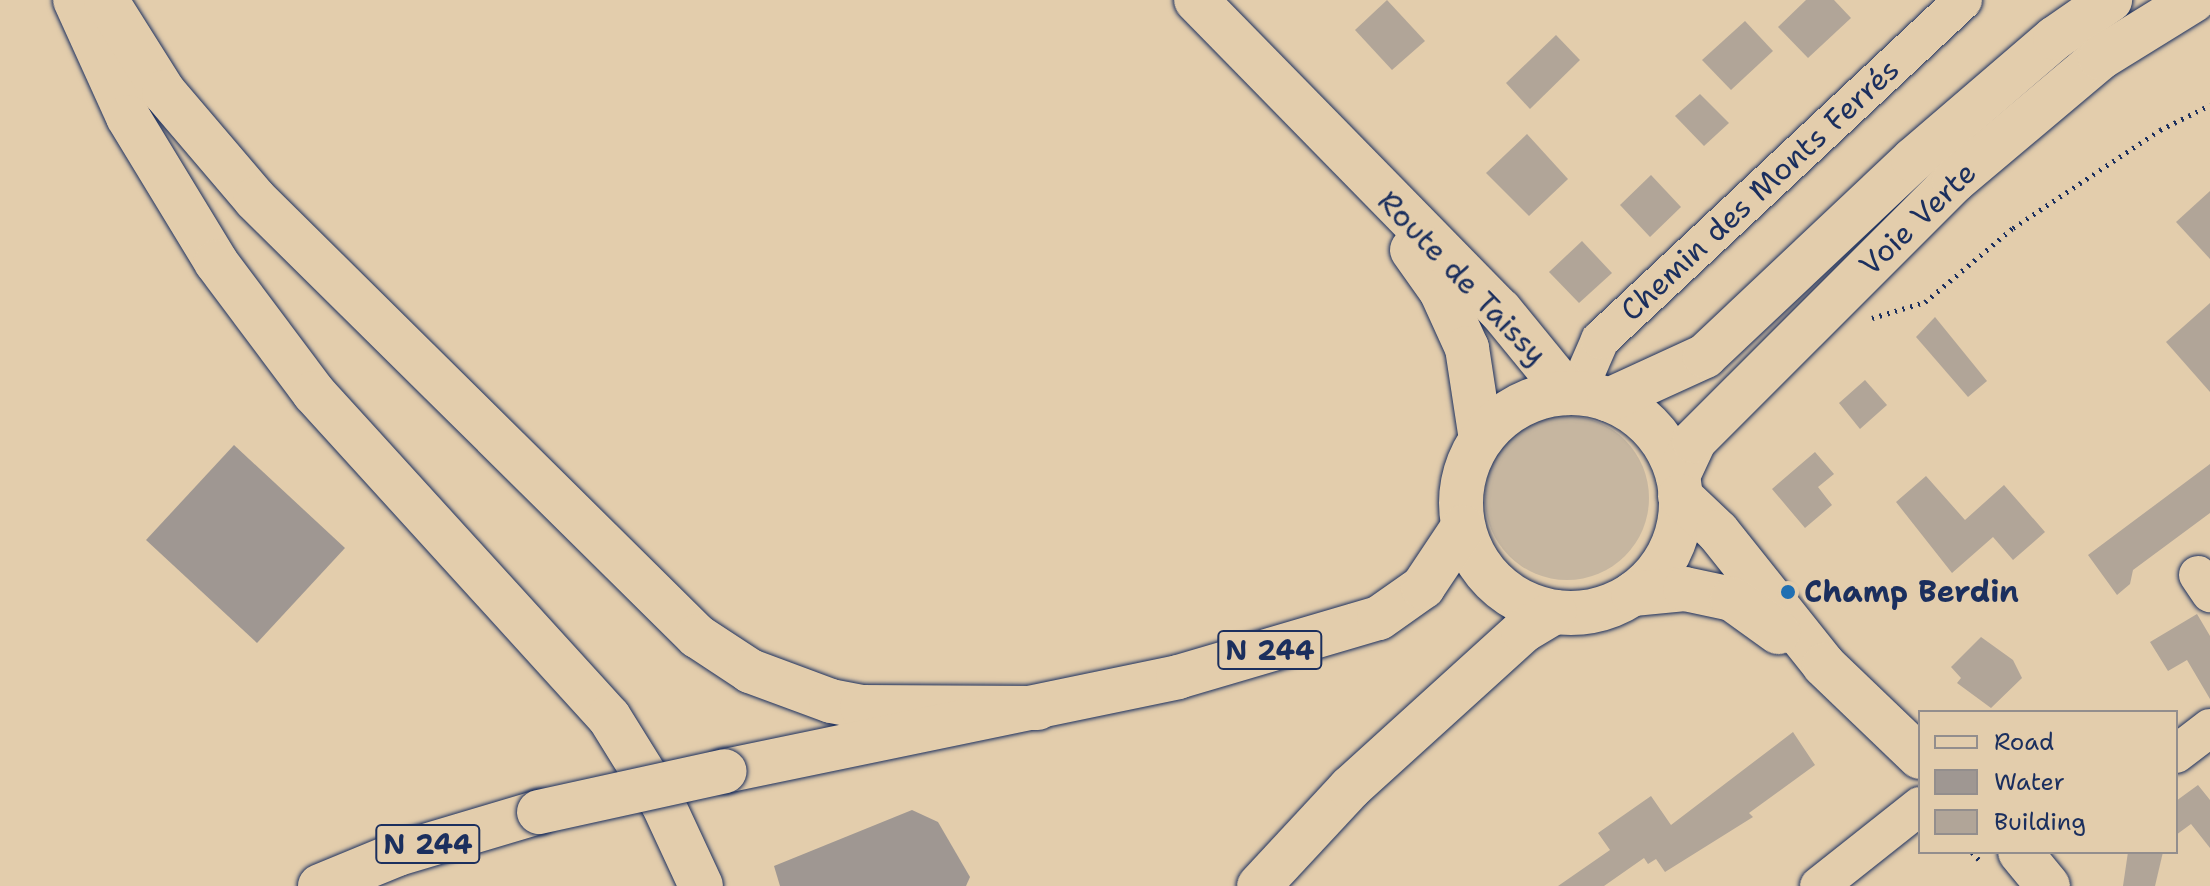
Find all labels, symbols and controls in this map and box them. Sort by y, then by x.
street label: Chemin des Monts Ferrés [1613,51,1907,329]
street label: Voie Verte [1852,155,1984,283]
street label: Route de Taissy [1370,184,1554,372]
place label: Champ Berdin [1804,574,2019,610]
marker: Champ Berdin [1779,583,1797,601]
road number: N 244 [1216,626,1324,674]
legend [1918,710,2178,854]
text: Road [1994,726,2054,758]
text: Water [1994,766,2065,798]
text: Building [1994,806,2086,838]
road number: N 244 [374,820,482,868]

